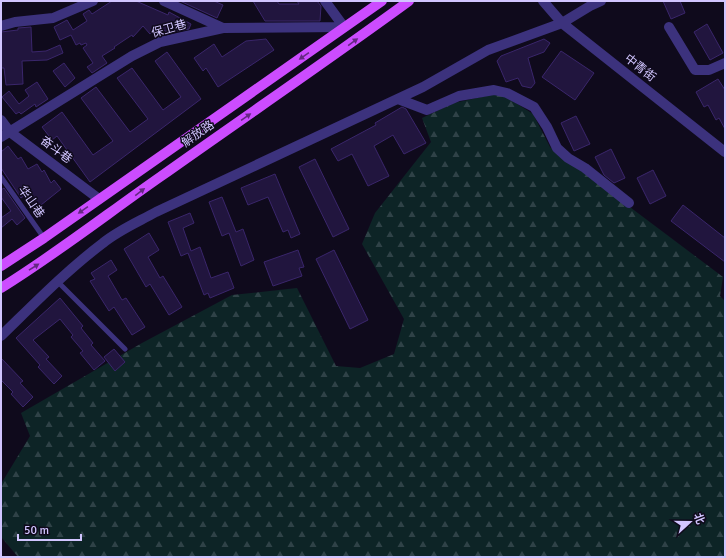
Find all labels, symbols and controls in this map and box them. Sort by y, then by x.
street label: 保卫巷 [150,17,188,41]
one-way arrow [347,38,358,46]
street label: 中青街 [621,51,659,85]
one-way arrow [299,52,310,60]
one-way arrow [241,113,251,121]
street label: 解放路 [179,118,217,150]
street label: 奋斗巷 [37,133,75,167]
street label: 华山巷 [15,183,47,221]
one-way arrow [135,188,145,196]
one-way arrow [77,206,88,215]
one-way arrow [29,263,39,271]
north arrow [670,502,710,542]
text: 北 [691,511,707,526]
scale bar [18,516,81,542]
text: 50 m [24,523,49,538]

